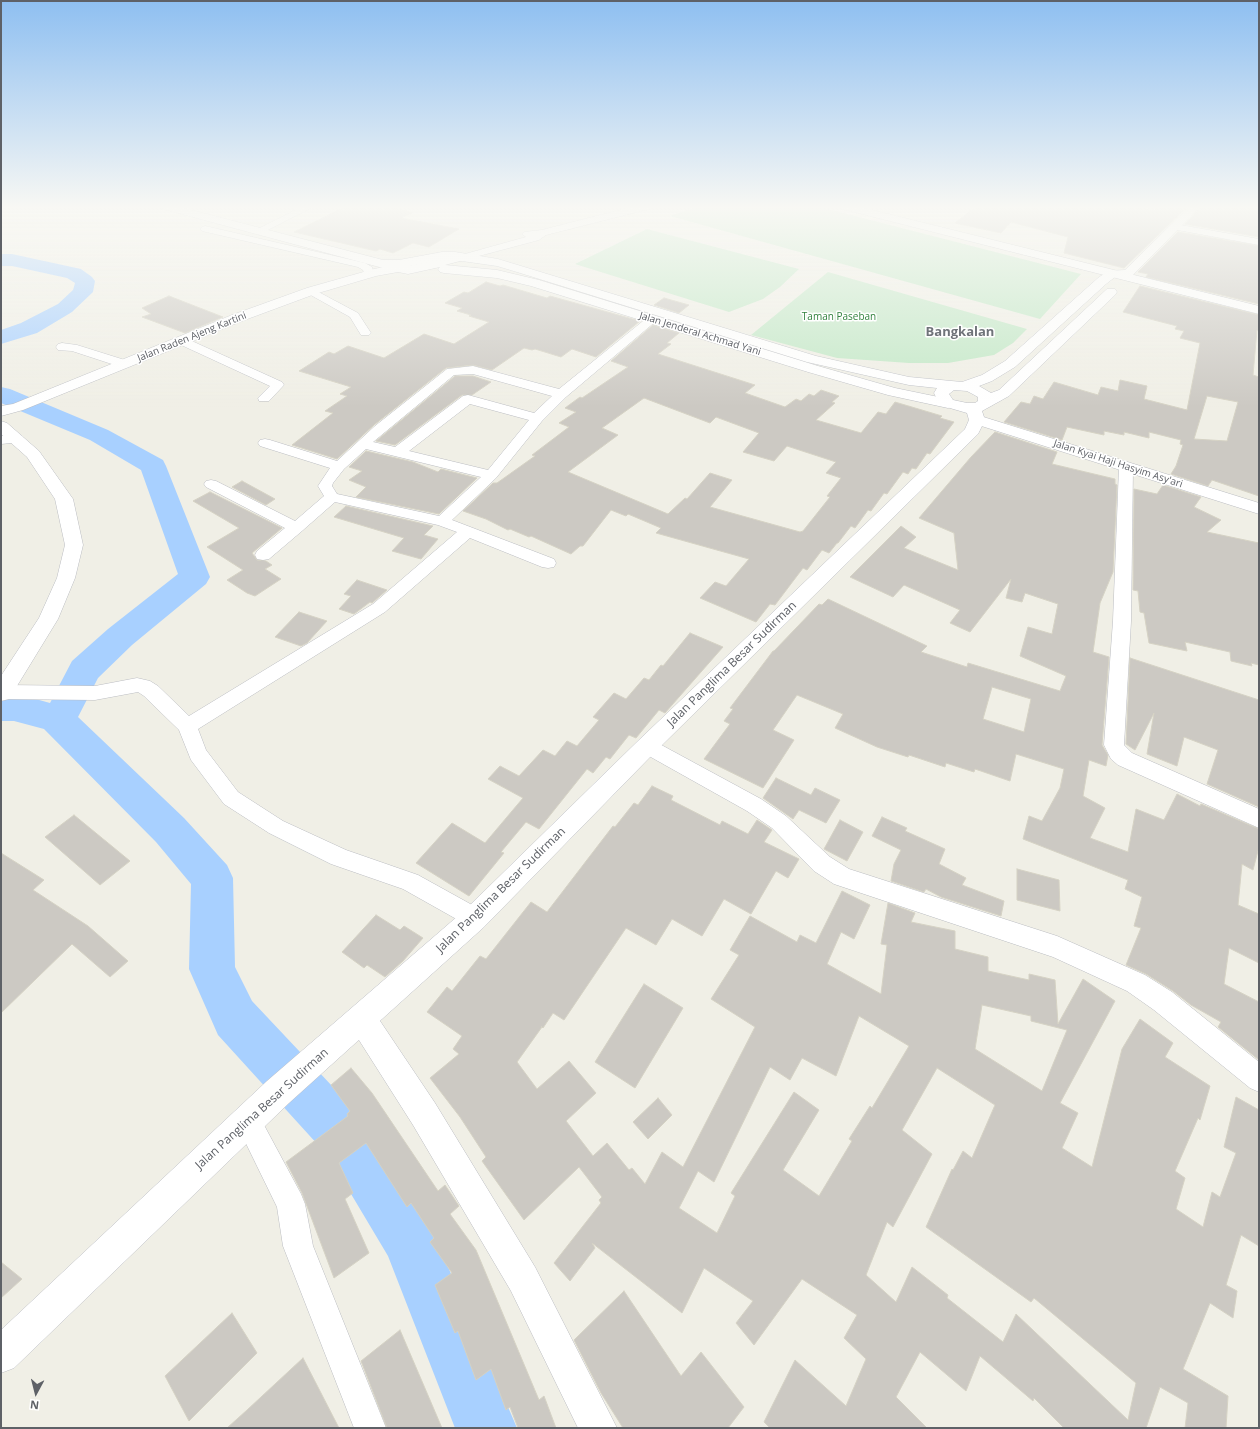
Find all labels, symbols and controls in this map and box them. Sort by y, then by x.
street label: Jalan Raden Ajeng Kartini [136,310,248,364]
street label: Jalan Jenderal Achmad Yani [638,310,762,358]
park label: Taman Paseban [802,311,876,323]
district label: Bangkalan [926,324,994,340]
street label: Jalan Kyai Haji Hasyim Asy'ari [1052,437,1184,491]
street label: Jalan Panglima Besar Sudirman [664,598,800,730]
street label: Jalan Panglima Besar Sudirman [433,824,569,956]
street label: Jalan Panglima Besar Sudirman [193,1045,331,1173]
north arrow [16,1373,56,1413]
text: N [29,1397,40,1413]

